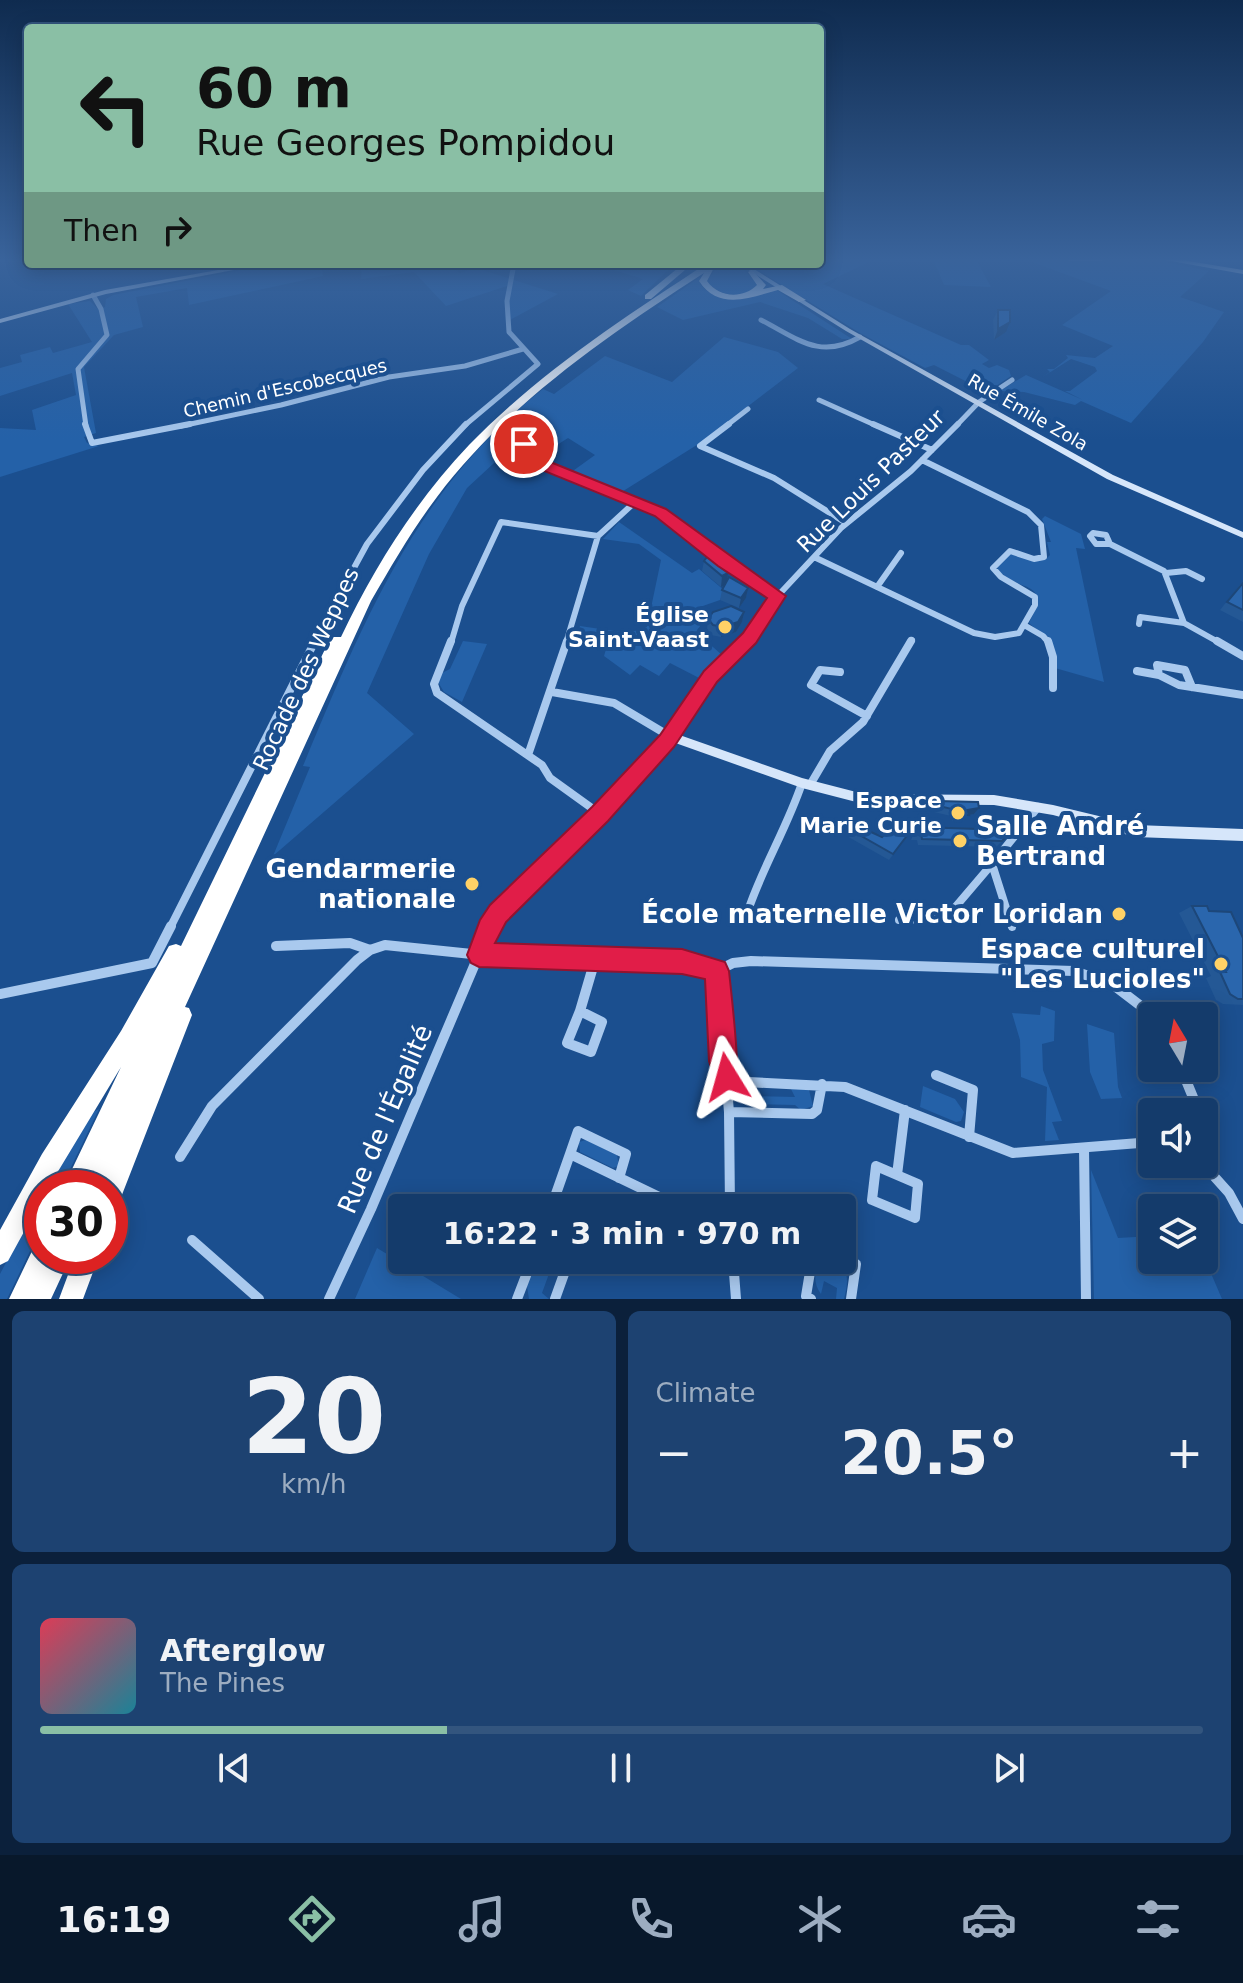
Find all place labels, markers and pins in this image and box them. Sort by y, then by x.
pin [490,410,558,478]
place label: Église Saint-Vaast [568,602,709,652]
marker: Église Saint-Vaast [716,618,734,636]
place label: Espace Marie Curie [799,788,942,838]
marker: Espace Marie Curie [949,804,967,822]
place label: Salle André Bertrand [976,811,1144,871]
marker: Salle André Bertrand [951,832,969,850]
place label: Gendarmerie nationale [265,854,456,914]
marker: Gendarmerie nationale [463,875,481,893]
place label: École maternelle Victor Loridan [641,898,1103,929]
marker: École maternelle Victor Loridan [1110,905,1128,923]
place label: Espace culturel "Les Lucioles" [980,934,1205,994]
marker: Espace culturel "Les Lucioles" [1212,955,1230,973]

